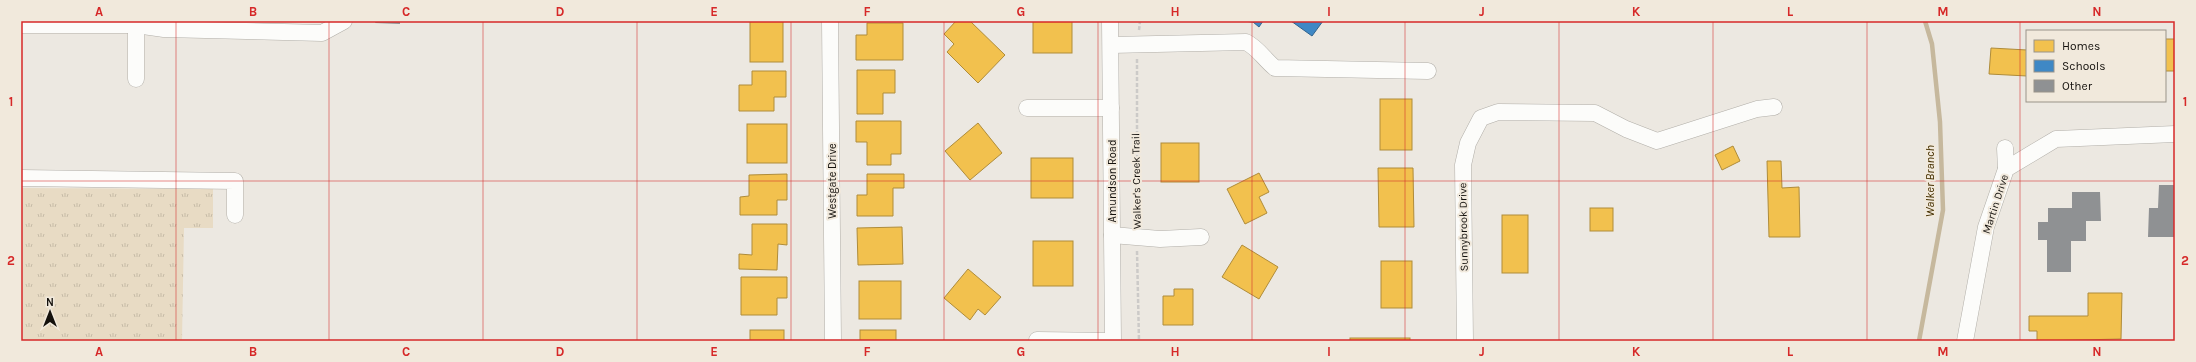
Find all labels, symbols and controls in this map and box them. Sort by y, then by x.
text: A [95,4,103,19]
text: B [249,4,257,19]
text: C [402,4,410,19]
text: D [556,4,565,19]
text: E [710,4,718,19]
text: F [863,4,871,19]
text: G [1017,4,1025,19]
text: H [1170,4,1180,19]
text: I [1327,4,1331,19]
text: J [1479,4,1485,19]
text: K [1632,4,1641,19]
text: L [1787,4,1794,19]
text: M [1937,4,1949,19]
text: N [2092,4,2102,19]
legend [2026,30,2166,102]
text: Homes [2062,39,2100,53]
text: Schools [2062,59,2105,73]
text: Other [2062,79,2093,93]
text: 1 [9,94,13,109]
text: 1 [2183,94,2187,109]
street label: Walker's Creek Trail [1129,133,1144,229]
street label: Amundson Road [1106,140,1119,222]
street label: Westgate Drive [826,143,839,219]
water label: Walker Branch [1923,145,1937,217]
street label: Martin Drive [1980,172,2011,236]
street label: Sunnybrook Drive [1456,182,1471,271]
text: 2 [7,253,15,268]
text: 2 [2181,253,2189,268]
north arrow [30,292,70,332]
text: N [46,296,54,309]
text: A [95,344,103,359]
text: B [249,344,257,359]
text: C [402,344,410,359]
text: D [556,344,565,359]
text: E [710,344,718,359]
text: F [863,344,871,359]
text: G [1017,344,1025,359]
text: H [1170,344,1180,359]
text: I [1327,344,1331,359]
text: J [1479,344,1485,359]
text: K [1632,344,1641,359]
text: L [1787,344,1794,359]
text: M [1937,344,1949,359]
text: N [2092,344,2102,359]

